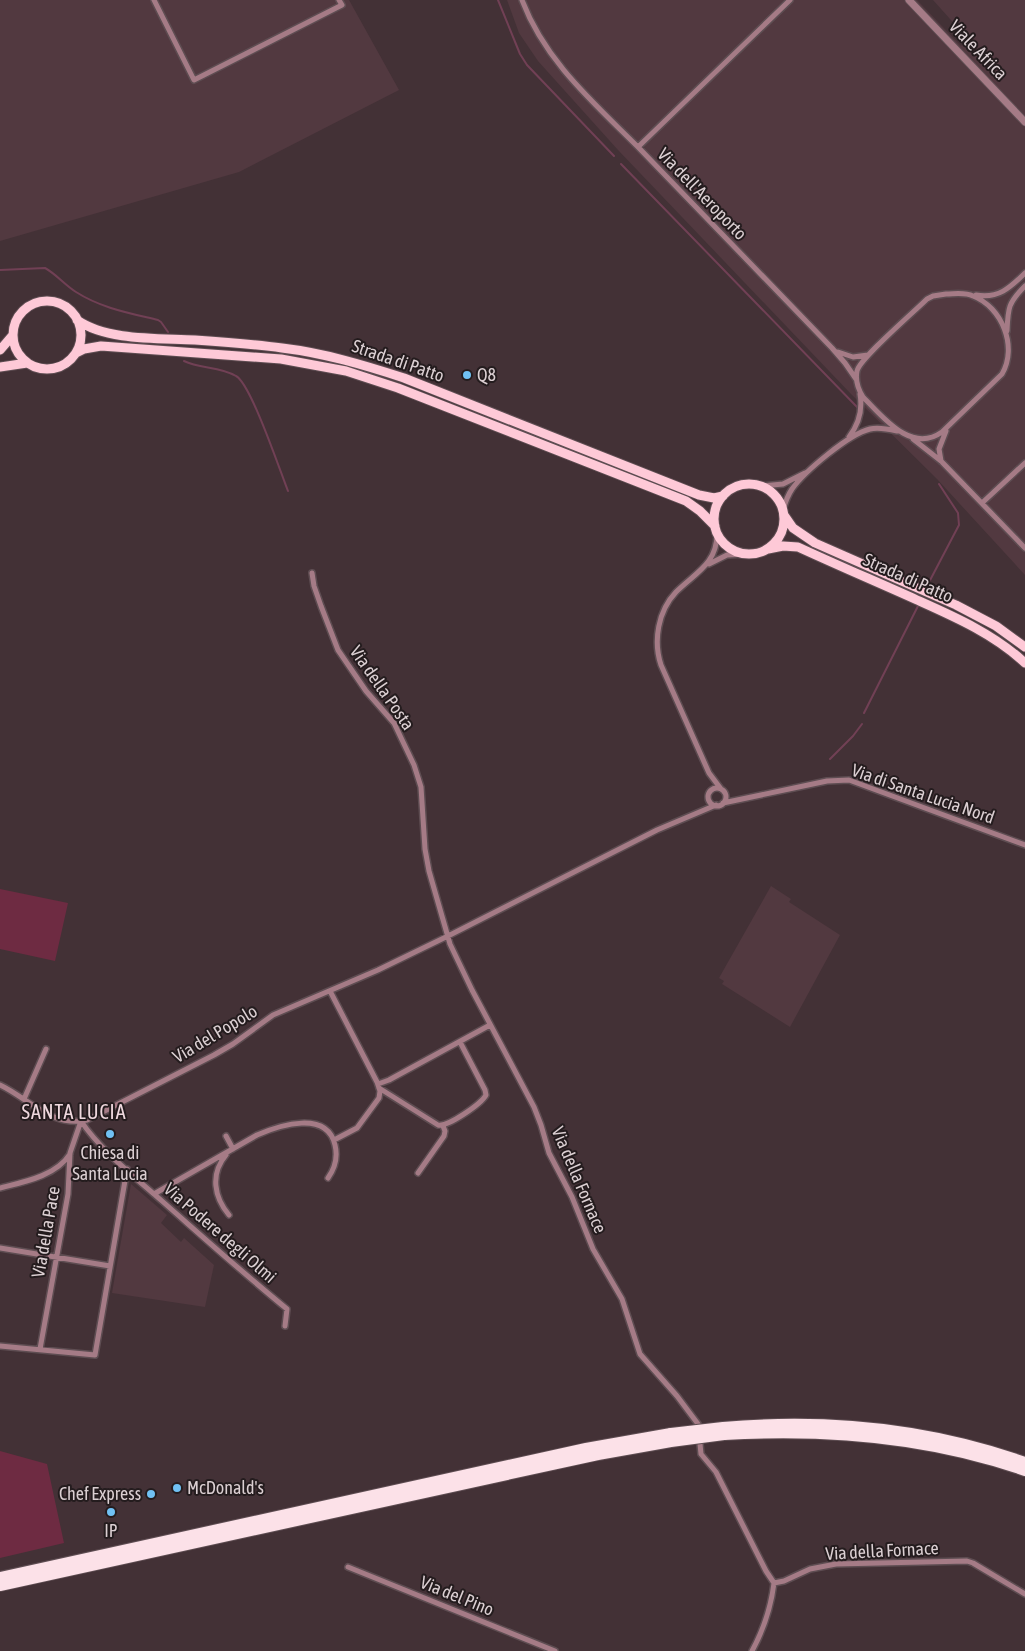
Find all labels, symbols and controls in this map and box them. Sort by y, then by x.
street label: Viale Africa [945,15,1012,84]
street label: Via dell'Aeroporto [653,143,751,244]
street label: Strada di Patto [349,335,447,386]
place label: Q8 [477,364,496,385]
marker: Q8 [461,369,473,381]
street label: Strada di Patto [860,548,956,607]
street label: Via della Posta [346,642,419,734]
street label: Via di Santa Lucia Nord [849,759,997,828]
street label: Via del Popolo [169,1000,261,1067]
district label: SANTA LUCIA [22,1100,126,1123]
street label: Via della Fornace [548,1123,611,1236]
marker: Chiesa di Santa Lucia [104,1128,116,1140]
place label: Chiesa di Santa Lucia [72,1142,148,1184]
street label: Via Podere degli Olmi [160,1178,281,1287]
street label: Via della Pace [27,1185,64,1279]
place label: McDonald's [187,1477,264,1498]
marker: McDonald's [171,1482,183,1494]
place label: Chef Express [59,1483,141,1504]
marker: Chef Express [145,1488,157,1500]
marker: IP [105,1506,117,1518]
place label: IP [104,1520,118,1541]
street label: Via della Fornace [825,1537,939,1564]
street label: Via del Pino [417,1571,497,1620]

